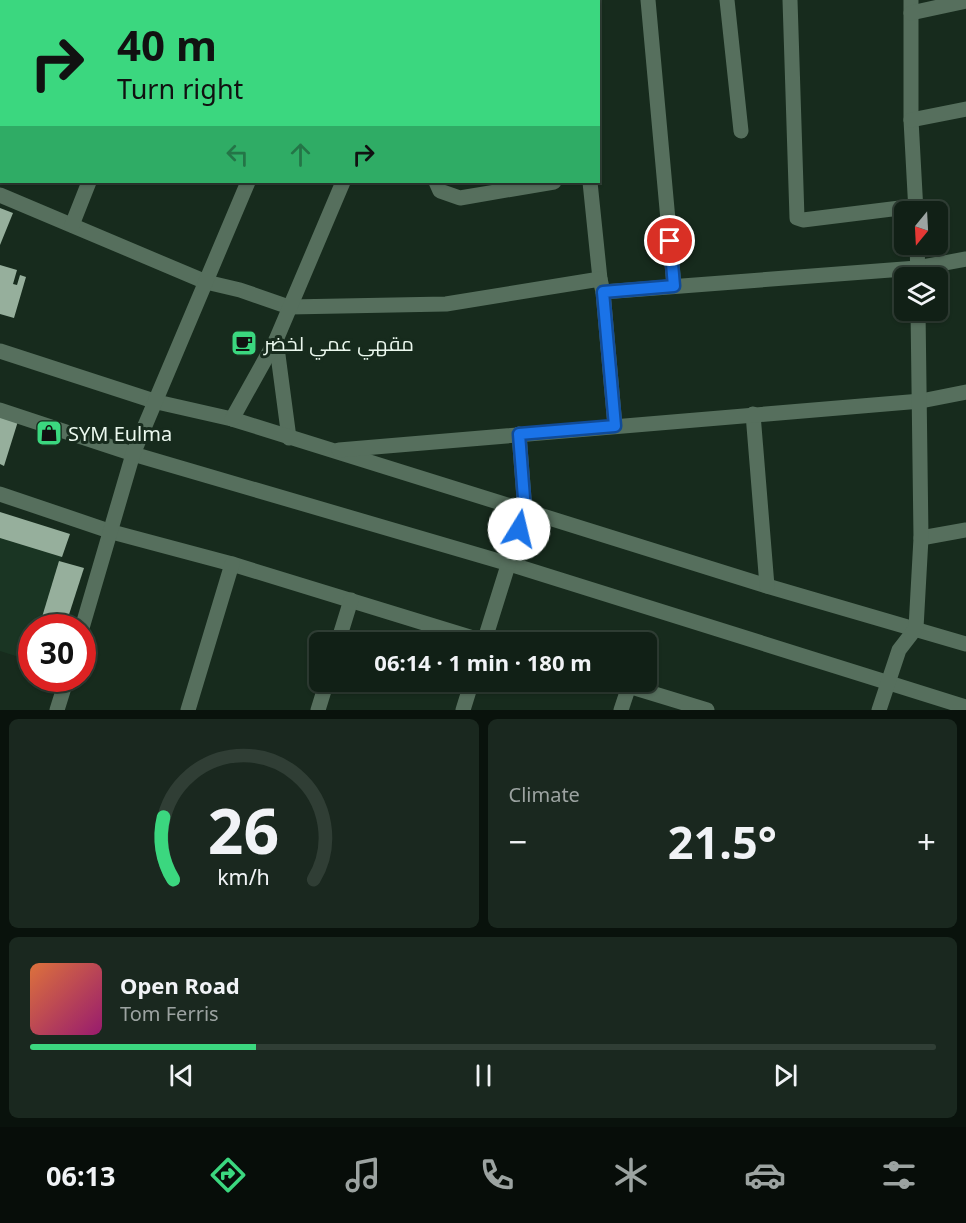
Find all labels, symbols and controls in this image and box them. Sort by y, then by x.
text: 40 m [117,16,217,73]
icon: right [18,24,96,102]
text: Turn right [117,70,243,107]
icon: left [221,138,254,171]
icon: ahead [284,138,317,171]
icon: right [347,138,380,171]
north arrow [894,201,948,255]
map controls [894,201,948,321]
pin [644,215,695,266]
icon: arrive [653,224,686,257]
button: layers [894,267,948,321]
cafe icon: مقهي عمي لخضر [229,328,259,358]
place label: مقهي عمي لخضر [263,330,414,360]
shop icon: SYM Eulma [34,418,64,448]
place label: SYM Eulma [68,420,172,447]
position arrow [487,497,551,561]
speed limit sign: 30 [18,614,96,692]
text: 06:14 · 1 min · 180 m [374,647,592,677]
text: Climate [509,781,580,808]
text: 26 [208,787,279,872]
text: 21.5° [668,811,777,872]
text: − [509,819,527,864]
text: + [917,819,936,864]
text: km/h [217,863,270,892]
text: Open Road [120,970,240,1000]
text: Tom Ferris [120,1000,219,1027]
icon: previous [165,1059,198,1092]
icon: pause [467,1059,500,1092]
icon: next [769,1059,802,1092]
icon: directions [207,1154,249,1196]
icon: music [342,1154,384,1196]
icon: phone [476,1154,518,1196]
icon: climate [610,1154,652,1196]
icon: car [744,1154,786,1196]
icon: filters [878,1154,920,1196]
text: 06:13 [46,1157,115,1194]

